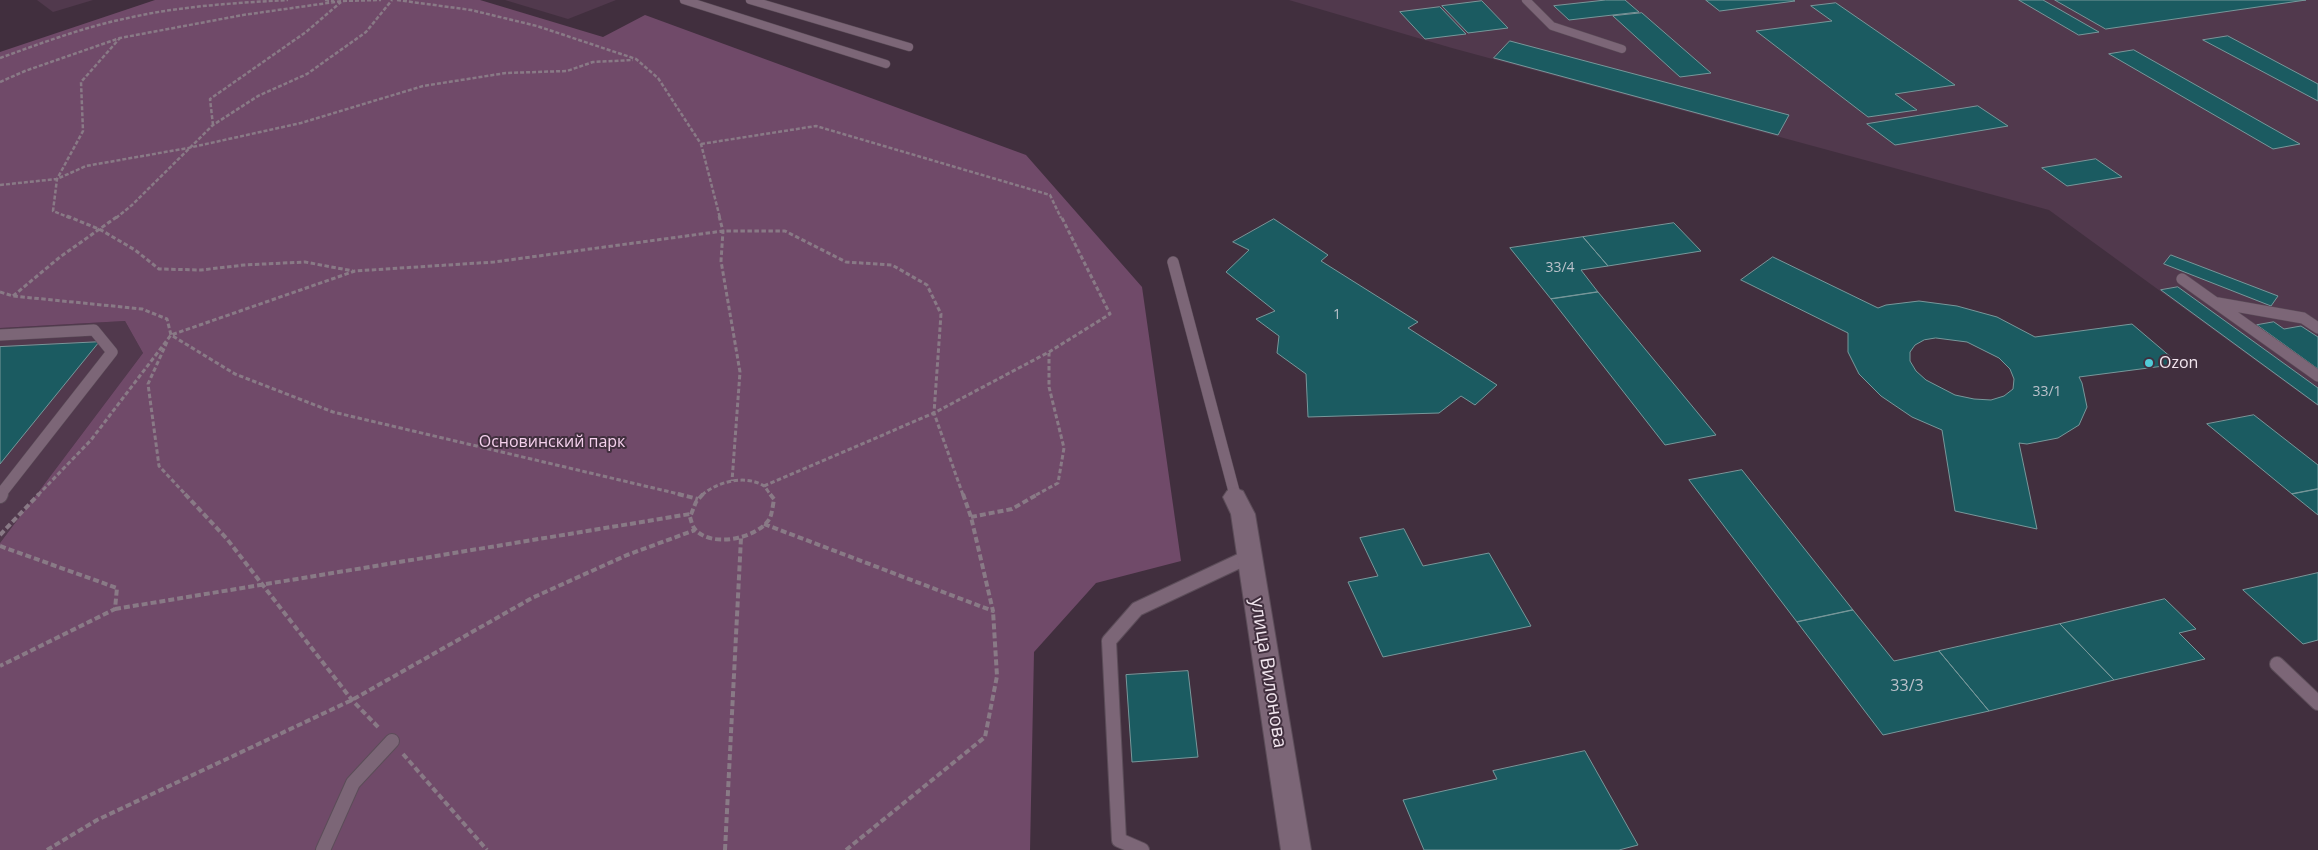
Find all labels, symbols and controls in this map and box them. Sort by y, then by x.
house number: 33/4 [1545,260,1575,276]
house number: 1 [1333,307,1341,323]
place label: Ozon [2159,353,2198,373]
marker: Ozon [2143,357,2155,369]
house number: 33/1 [2032,384,2062,400]
park label: Основинский парк [479,432,625,452]
street label: улица Вилонова [1245,596,1291,750]
house number: 33/3 [1890,676,1924,696]

